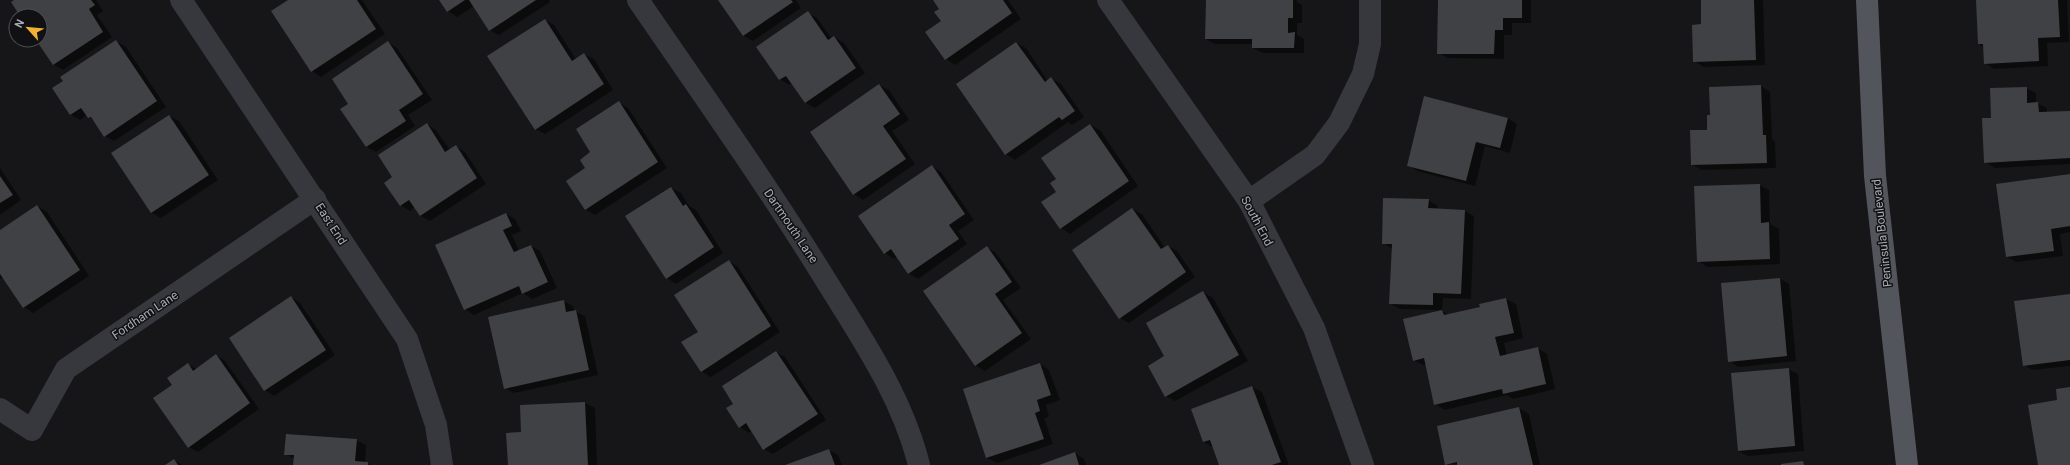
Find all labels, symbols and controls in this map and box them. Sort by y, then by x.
north arrow [8,8,48,48]
text: N [12,17,27,30]
street label: Peninsula Boulevard [1869,178,1895,288]
street label: Dartmouth Lane [761,186,821,266]
street label: South End [1238,194,1276,248]
street label: East End [312,201,350,247]
street label: Fordham Lane [109,288,181,342]

